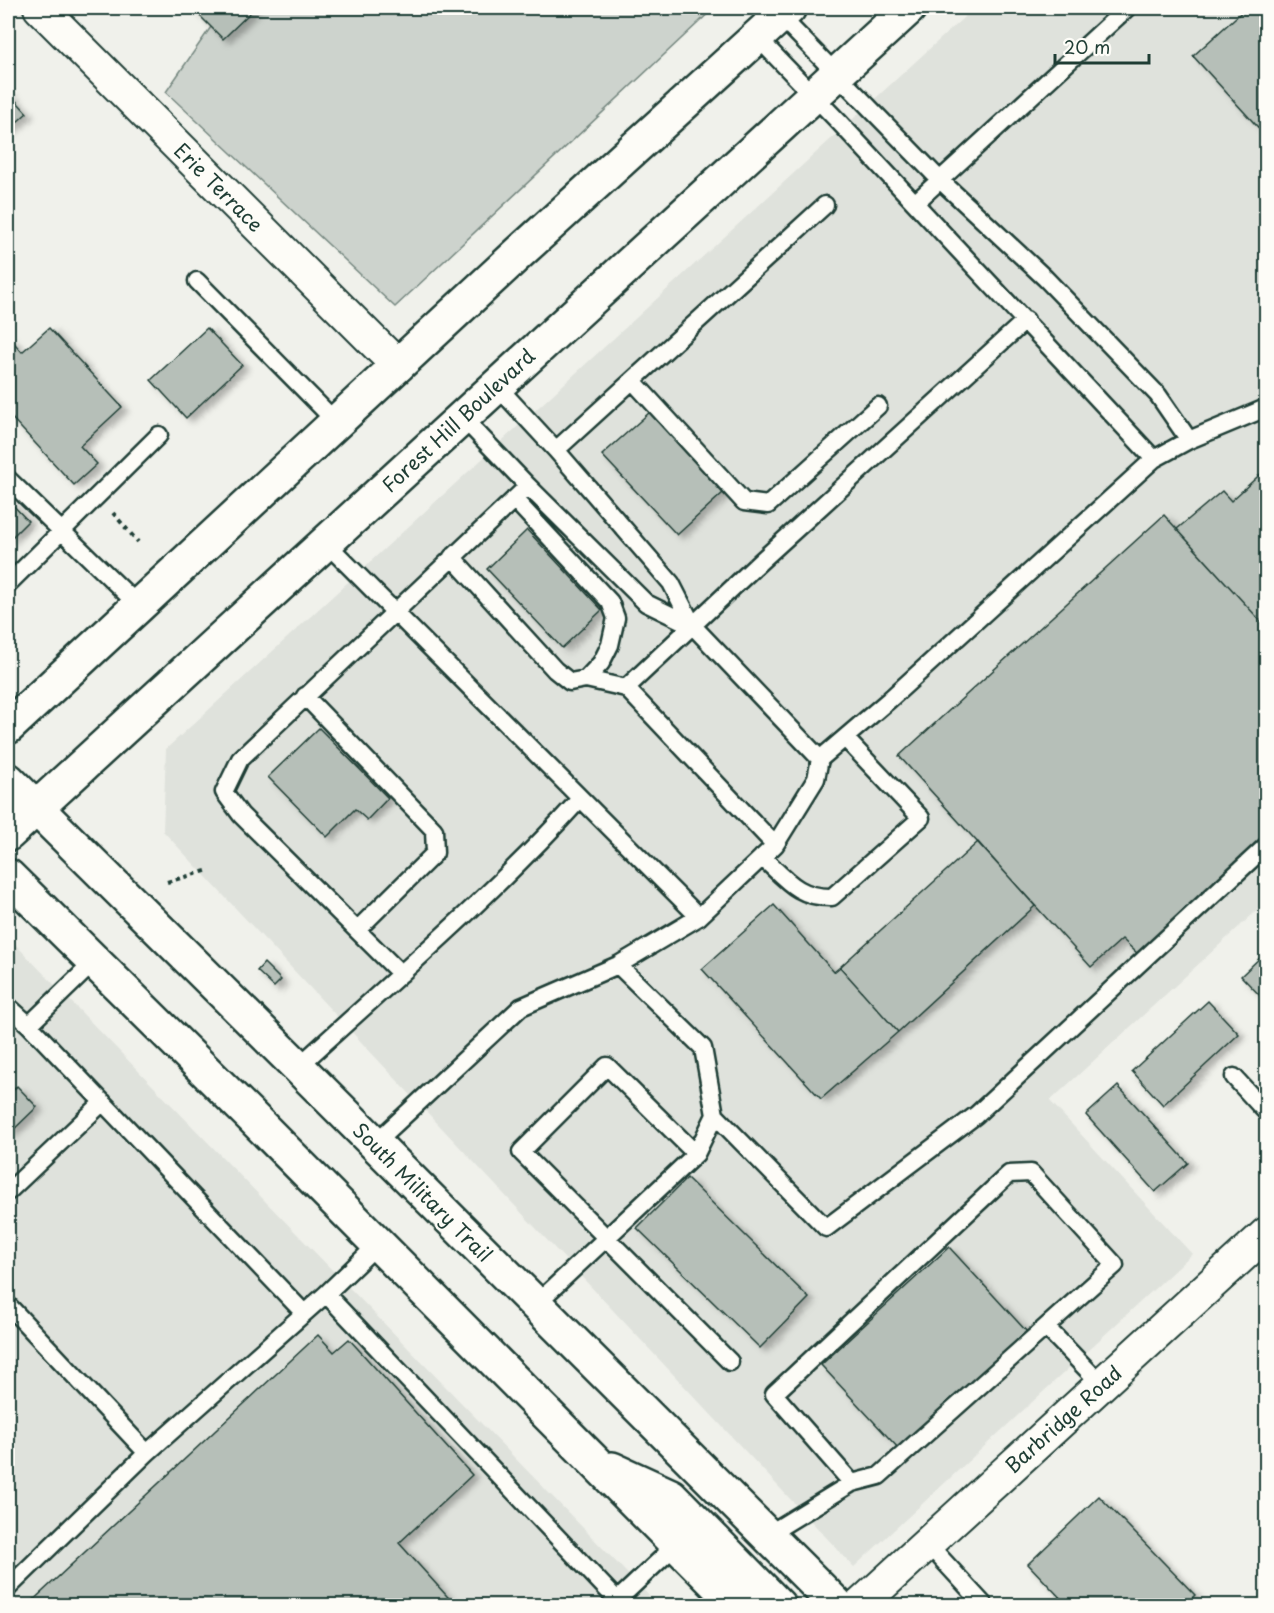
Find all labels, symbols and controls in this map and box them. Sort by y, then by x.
scale bar [1055,27,1150,65]
text: 20 m [1064,33,1110,60]
street label: Erie Terrace [168,136,270,238]
street label: Forest Hill Boulevard [375,341,541,499]
street label: South Military Trail [346,1115,500,1269]
street label: Barbridge Road [998,1358,1128,1480]

